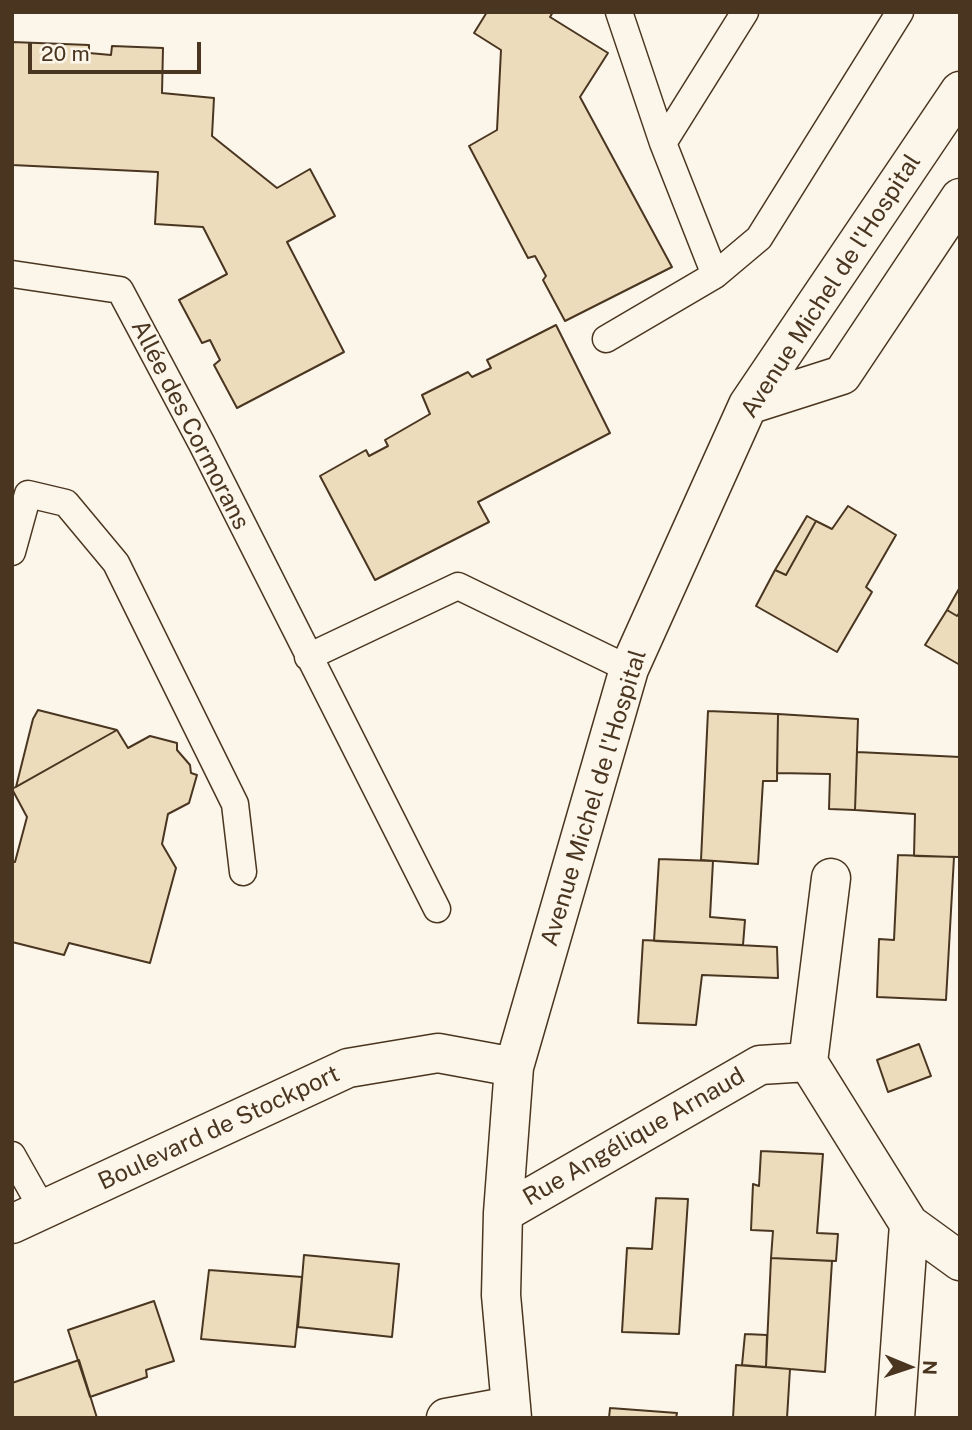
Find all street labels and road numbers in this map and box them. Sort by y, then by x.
street label: Avenue Michel de l'Hospital [735,149,927,423]
street label: Allée des Cormorans [125,315,255,535]
street label: Avenue Michel de l'Hospital [535,646,653,950]
street label: Boulevard de Stockport [94,1059,344,1197]
street label: Rue Angélique Arnaud [518,1062,750,1212]

